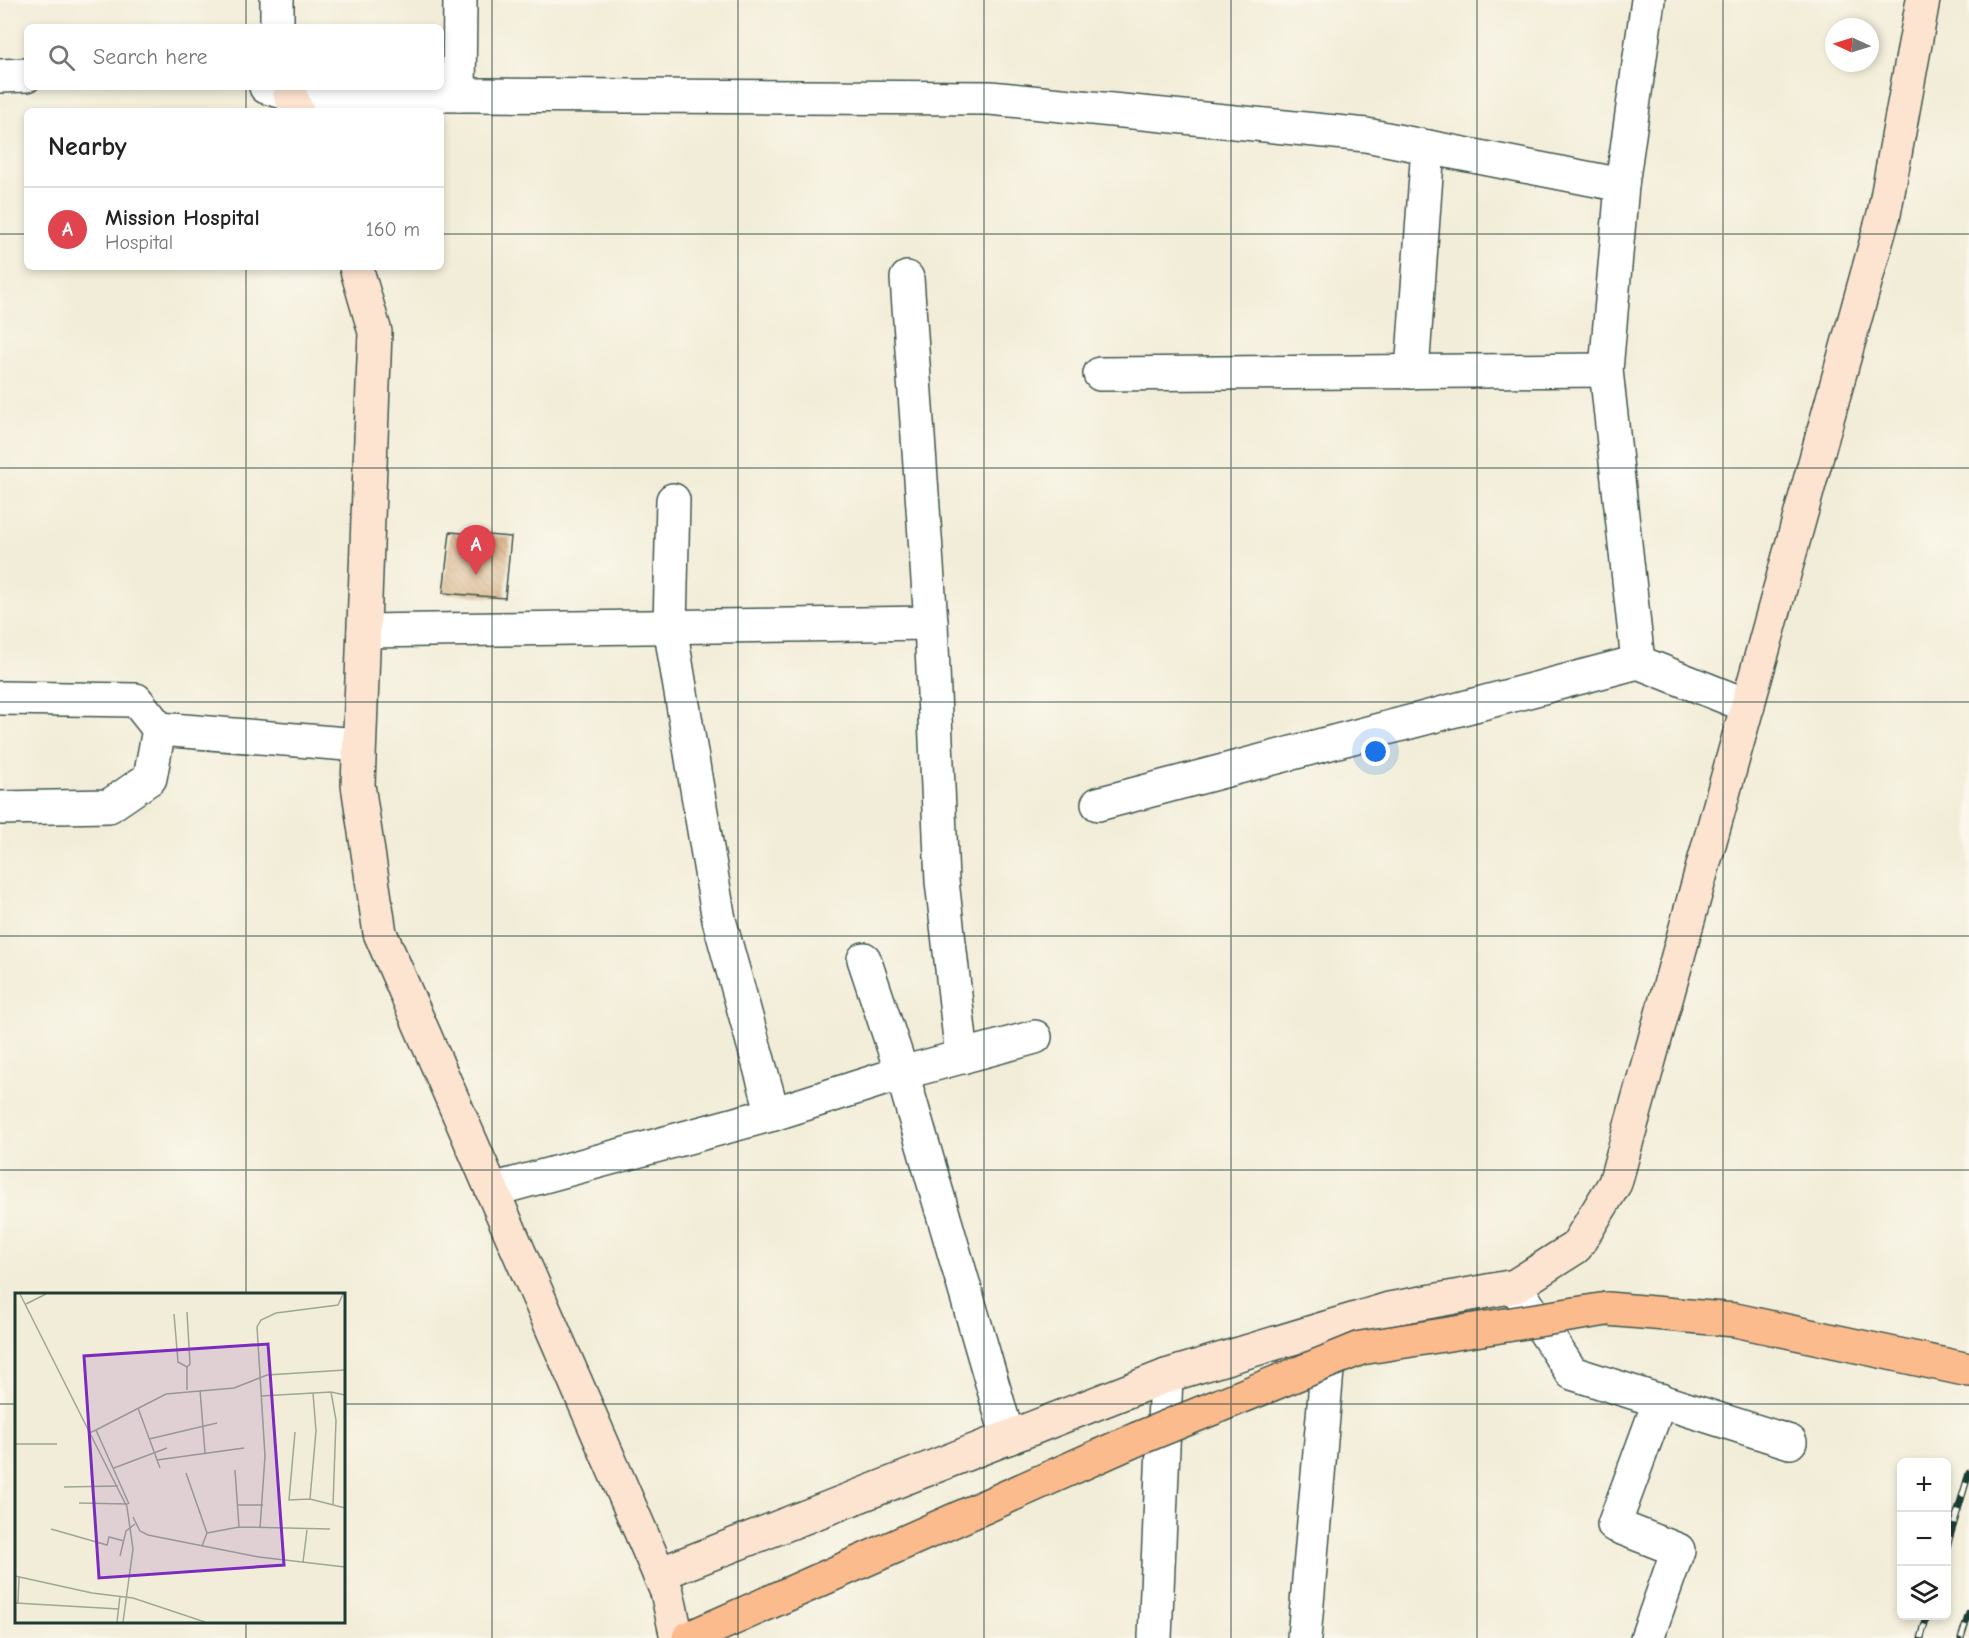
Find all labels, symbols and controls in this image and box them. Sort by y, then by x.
north arrow [1825,18,1879,72]
search box [24,24,444,90]
icon: search [45,41,78,74]
text: Search here [93,44,208,70]
text: Nearby [48,132,127,162]
text: Mission Hospital [105,205,260,231]
text: A [62,218,73,241]
text: 160 m [366,218,420,241]
text: Hospital [105,231,173,254]
pin: A [456,526,496,575]
your location [1361,737,1390,766]
inset map [15,1293,345,1623]
map controls [1897,1458,1951,1620]
button: + [1897,1458,1951,1512]
button: − [1897,1512,1951,1566]
button: layers [1897,1566,1951,1620]

